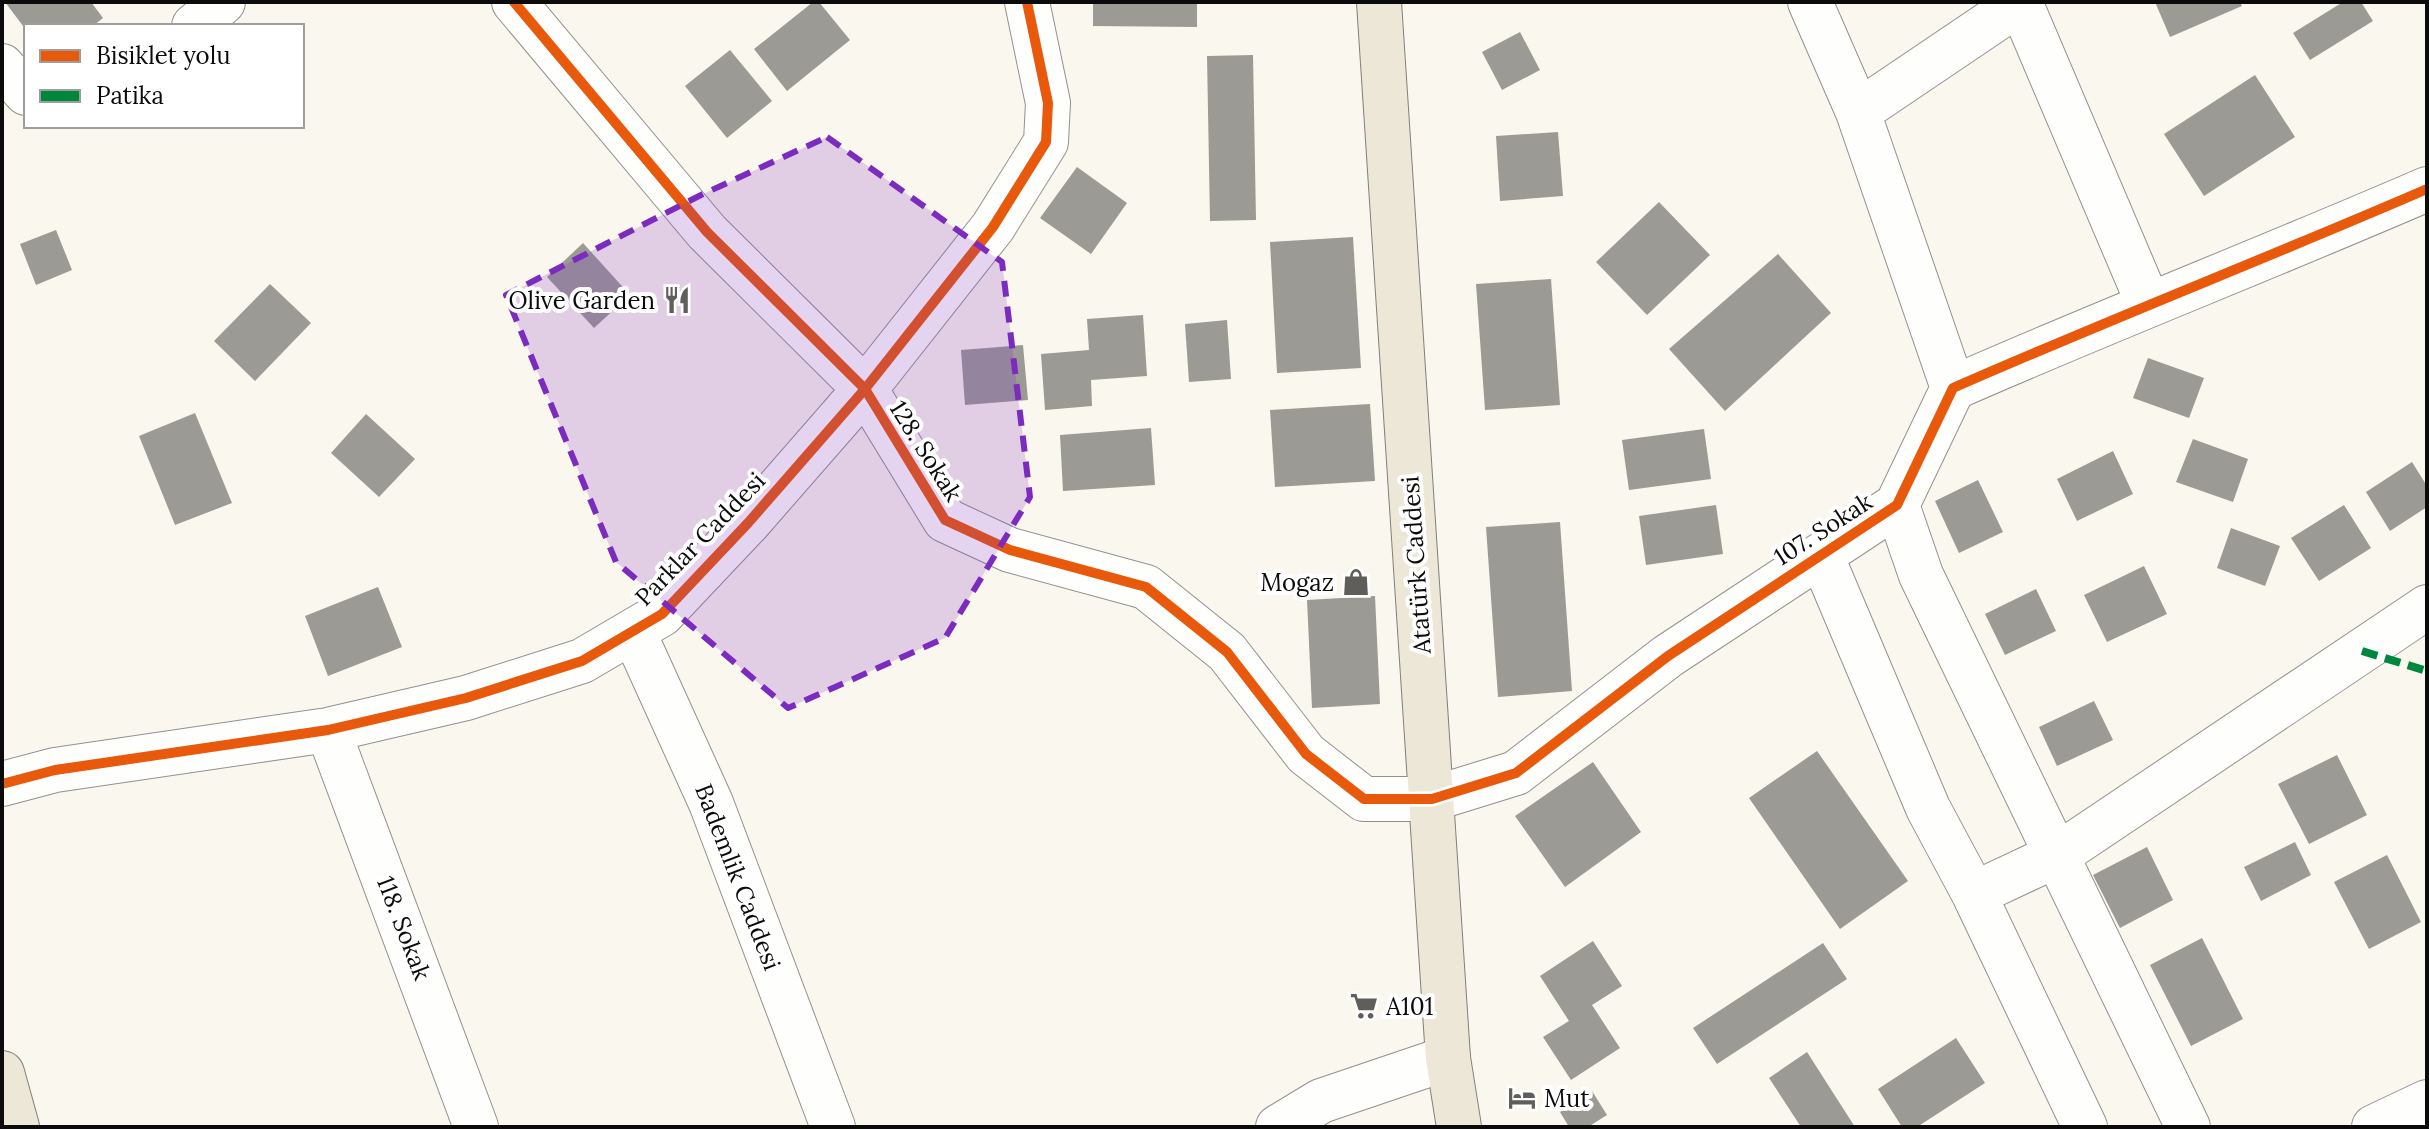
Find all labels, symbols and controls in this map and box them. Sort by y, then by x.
legend [24,24,304,128]
text: Bisiklet yolu [96,40,231,71]
text: Patika [96,80,164,111]
place label: Olive Garden [509,285,655,316]
restaurant icon: Olive Garden [662,285,692,315]
street label: 128. Sokak [883,395,969,507]
street label: Parklar Caddesi [628,466,772,612]
street label: Atatürk Caddesi [1394,475,1438,656]
street label: 107. Sokak [1768,486,1878,572]
place label: Mogaz [1260,567,1334,598]
shop icon: Mogaz [1341,567,1371,597]
street label: Bademlik Caddesi [688,779,788,975]
street label: 118. Sokak [370,872,438,985]
supermarket icon: A101 [1349,991,1379,1021]
place label: A101 [1385,991,1433,1022]
hotel icon: Mut [1507,1083,1537,1113]
place label: Mut [1544,1083,1590,1114]

